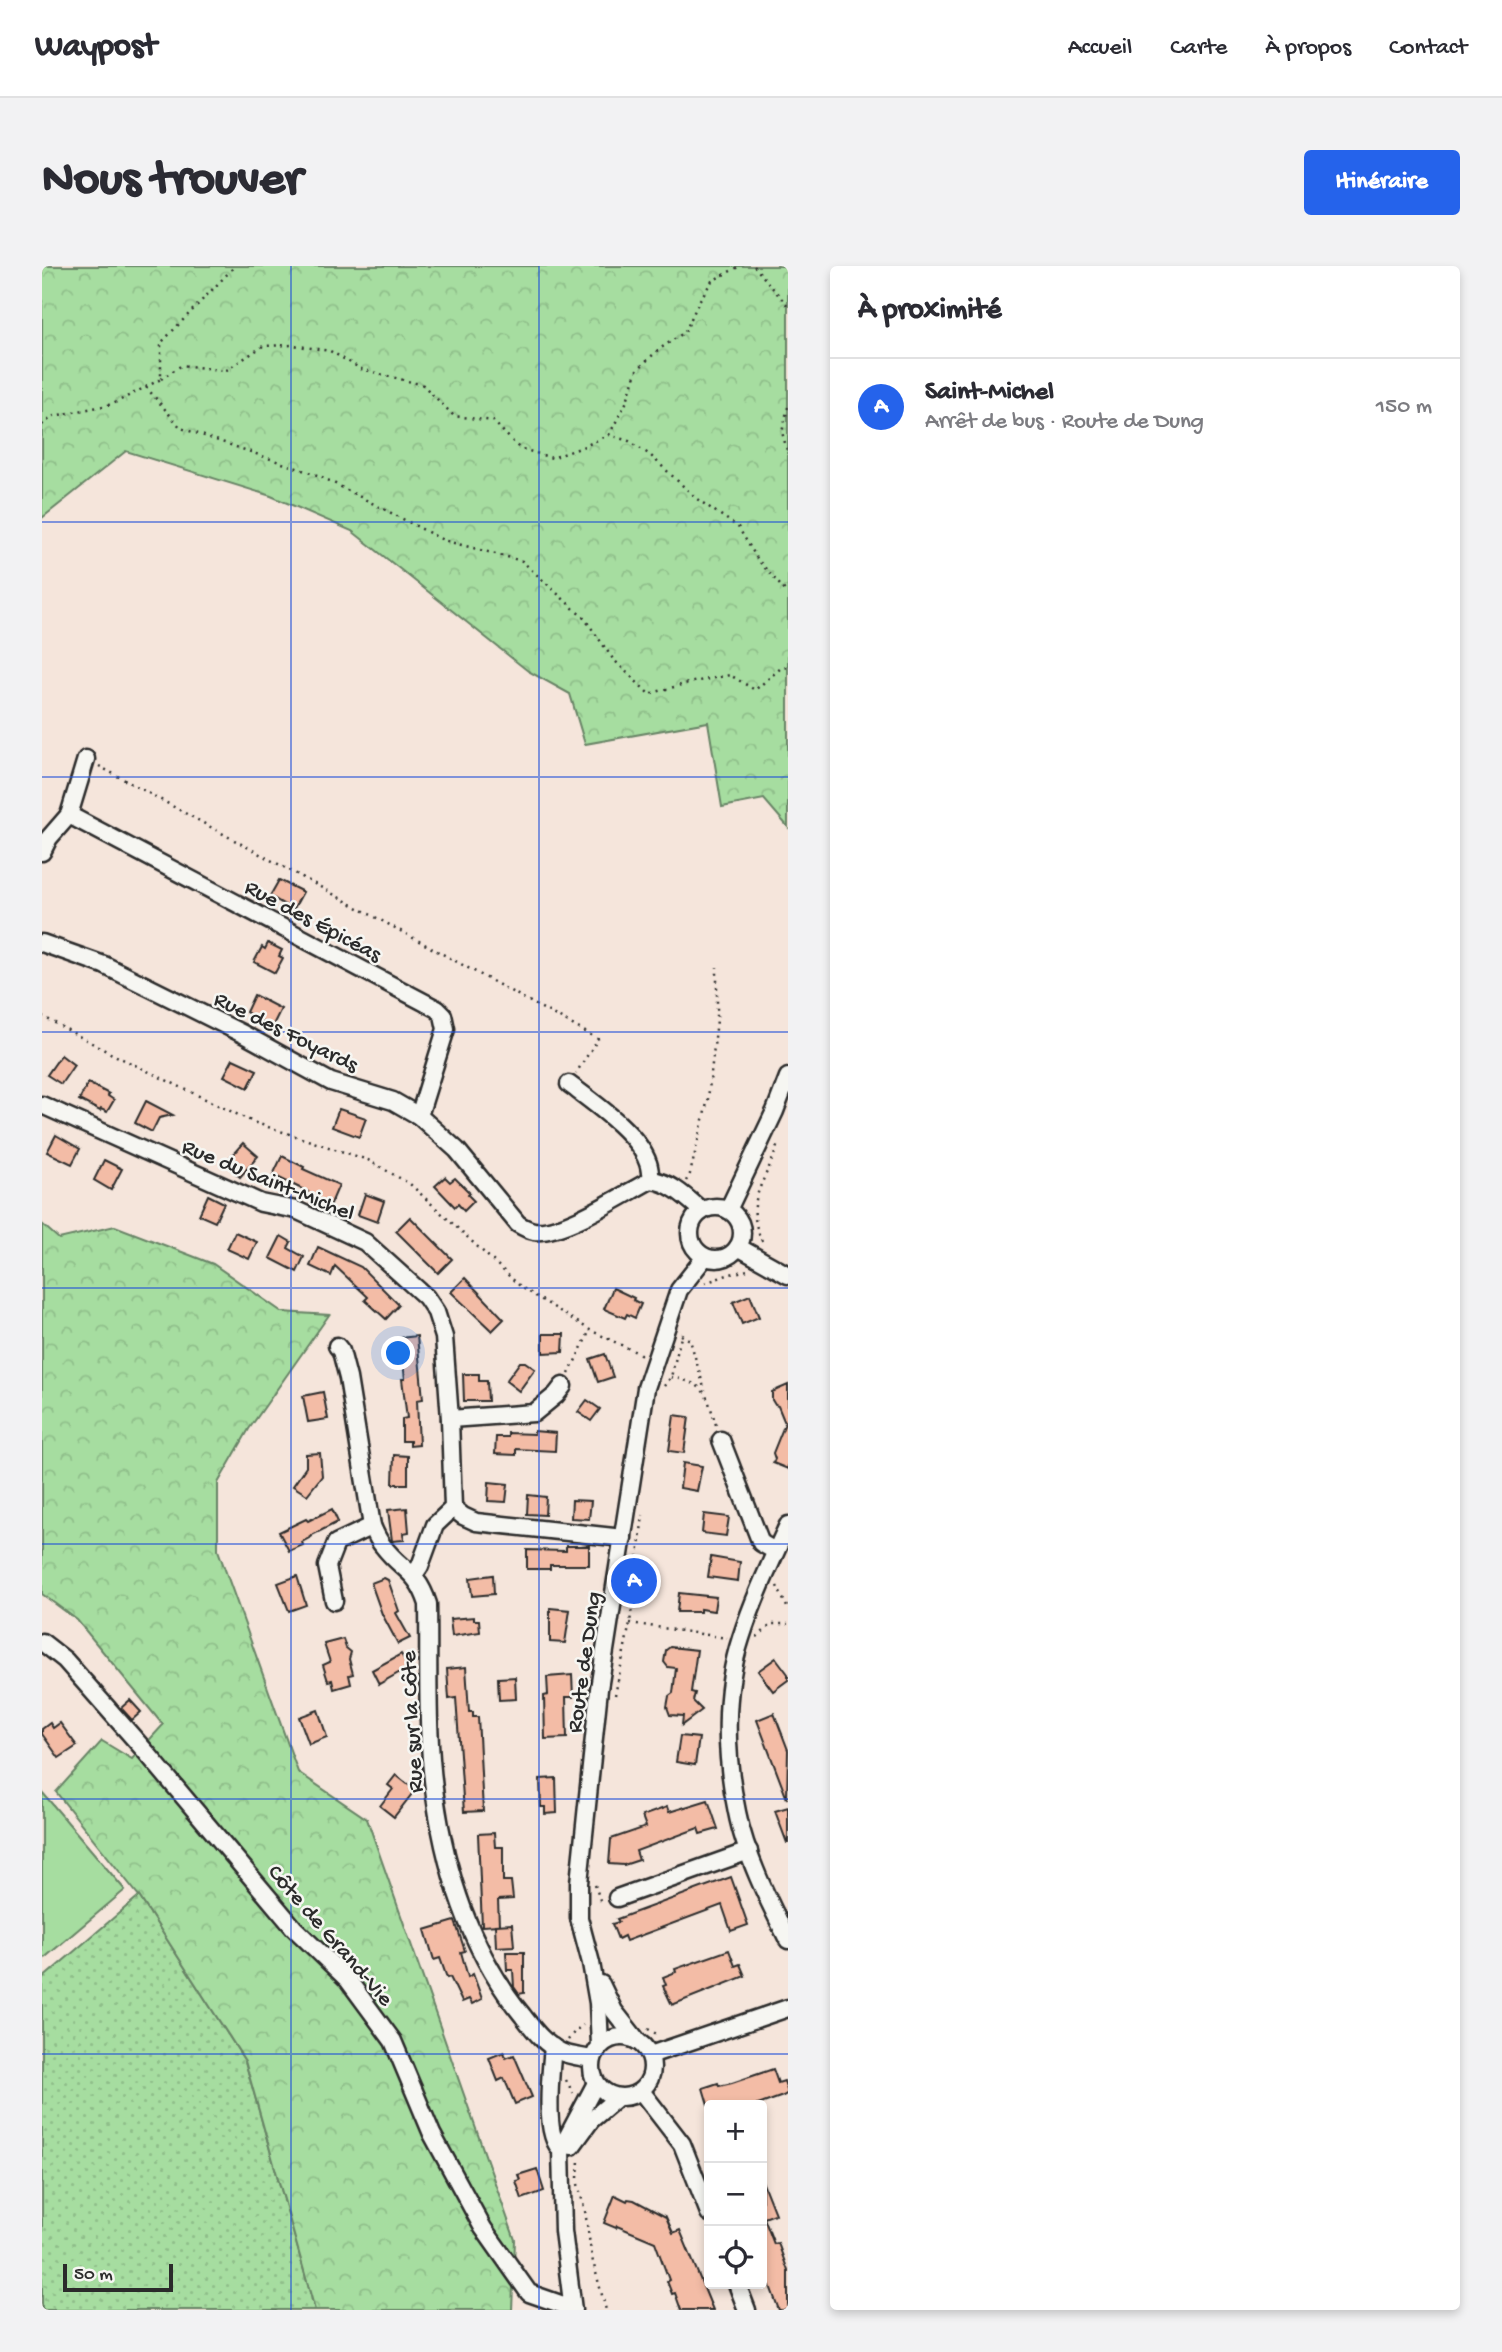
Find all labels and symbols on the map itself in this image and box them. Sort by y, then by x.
street label: Rue des Épicéas [239,875,386,970]
street label: Rue des Foyards [209,987,363,1080]
street label: Rue du Saint-Michel [177,1134,358,1228]
your location [381,1336,415,1370]
pin: A [611,1555,657,1607]
street label: Route de Dung [562,1590,609,1735]
street label: Rue sur la Côte [396,1649,431,1793]
street label: Côte de Grand-Vie [261,1860,399,2013]
scale bar [63,2261,173,2293]

